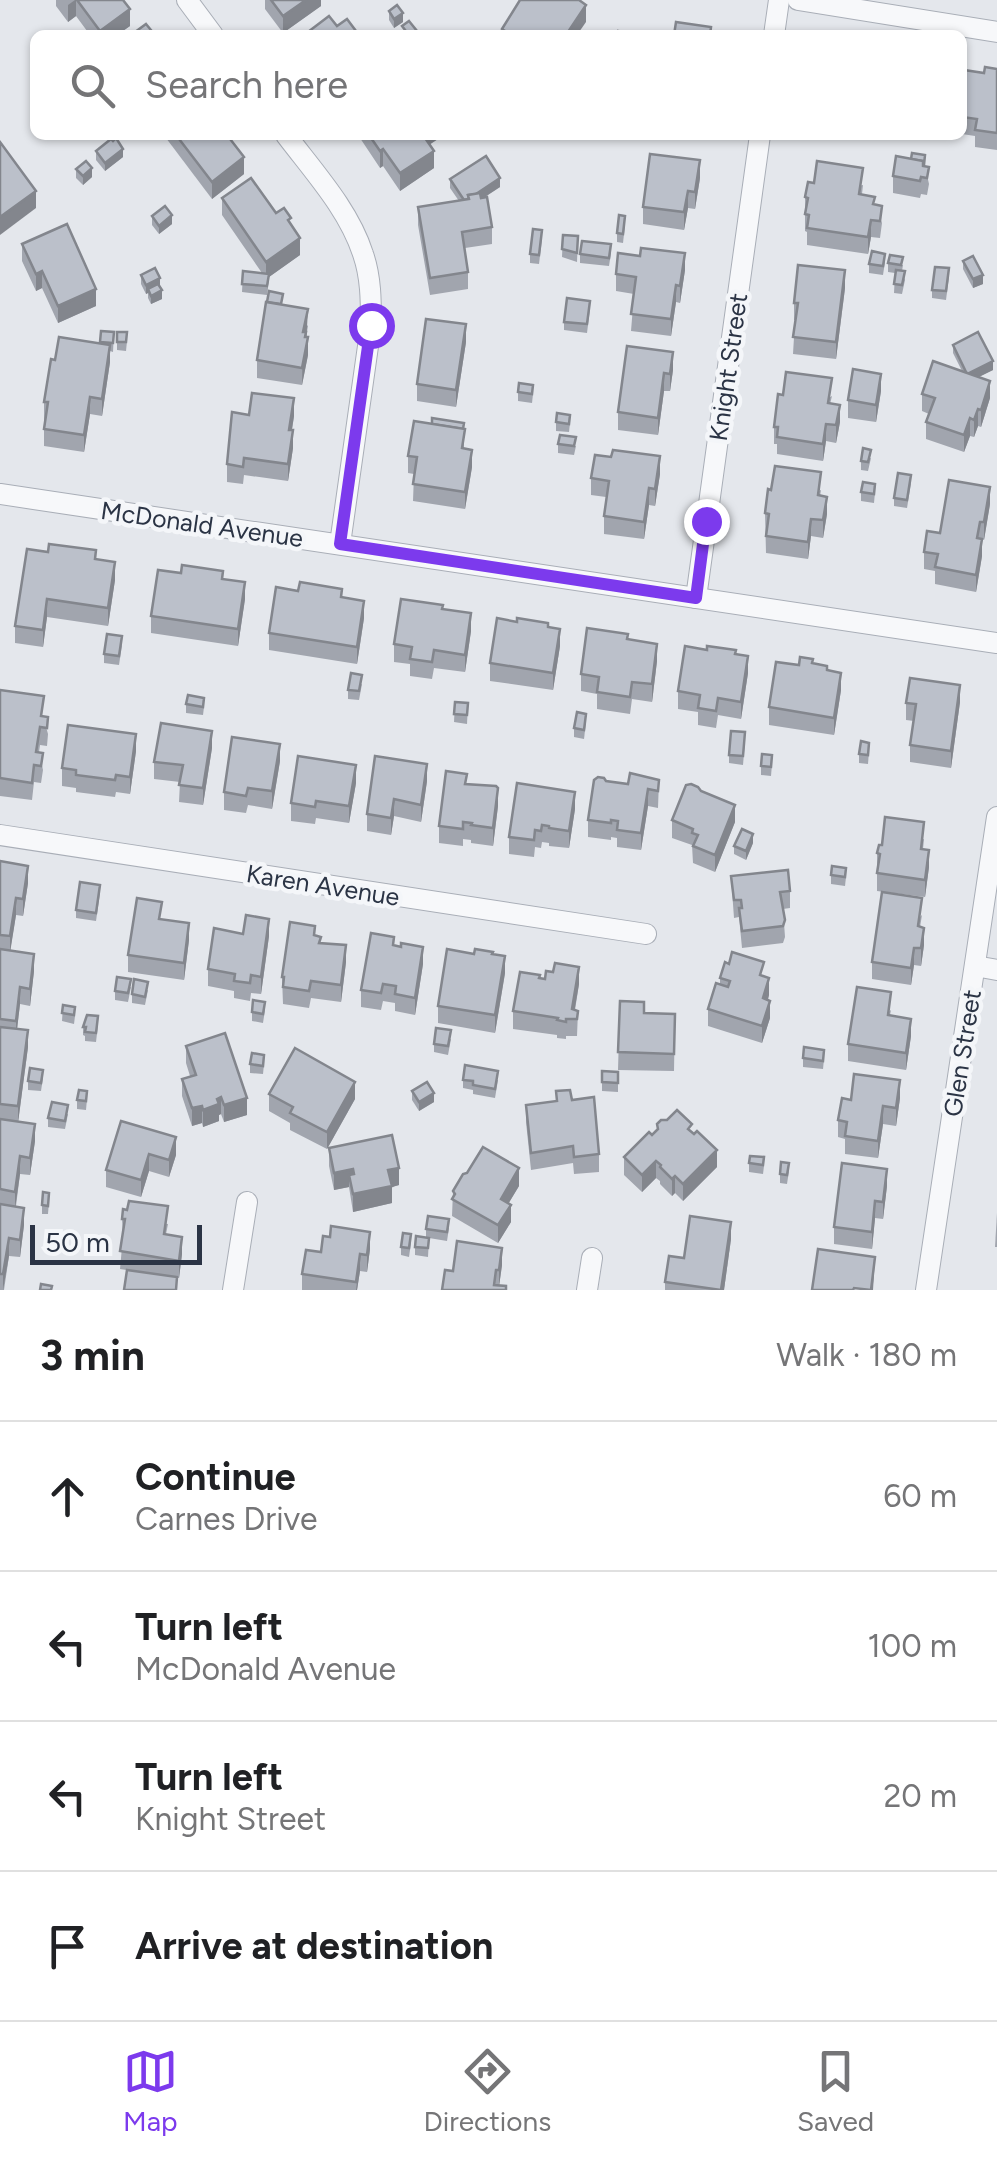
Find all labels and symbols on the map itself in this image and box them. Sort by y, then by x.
street label: Knight Street [703,291,753,443]
route start [349,303,395,349]
street label: McDonald Avenue [99,495,305,553]
route end [684,499,730,545]
street label: Karen Avenue [244,858,402,912]
street label: Glen Street [937,987,987,1119]
scale bar [30,1220,202,1264]

